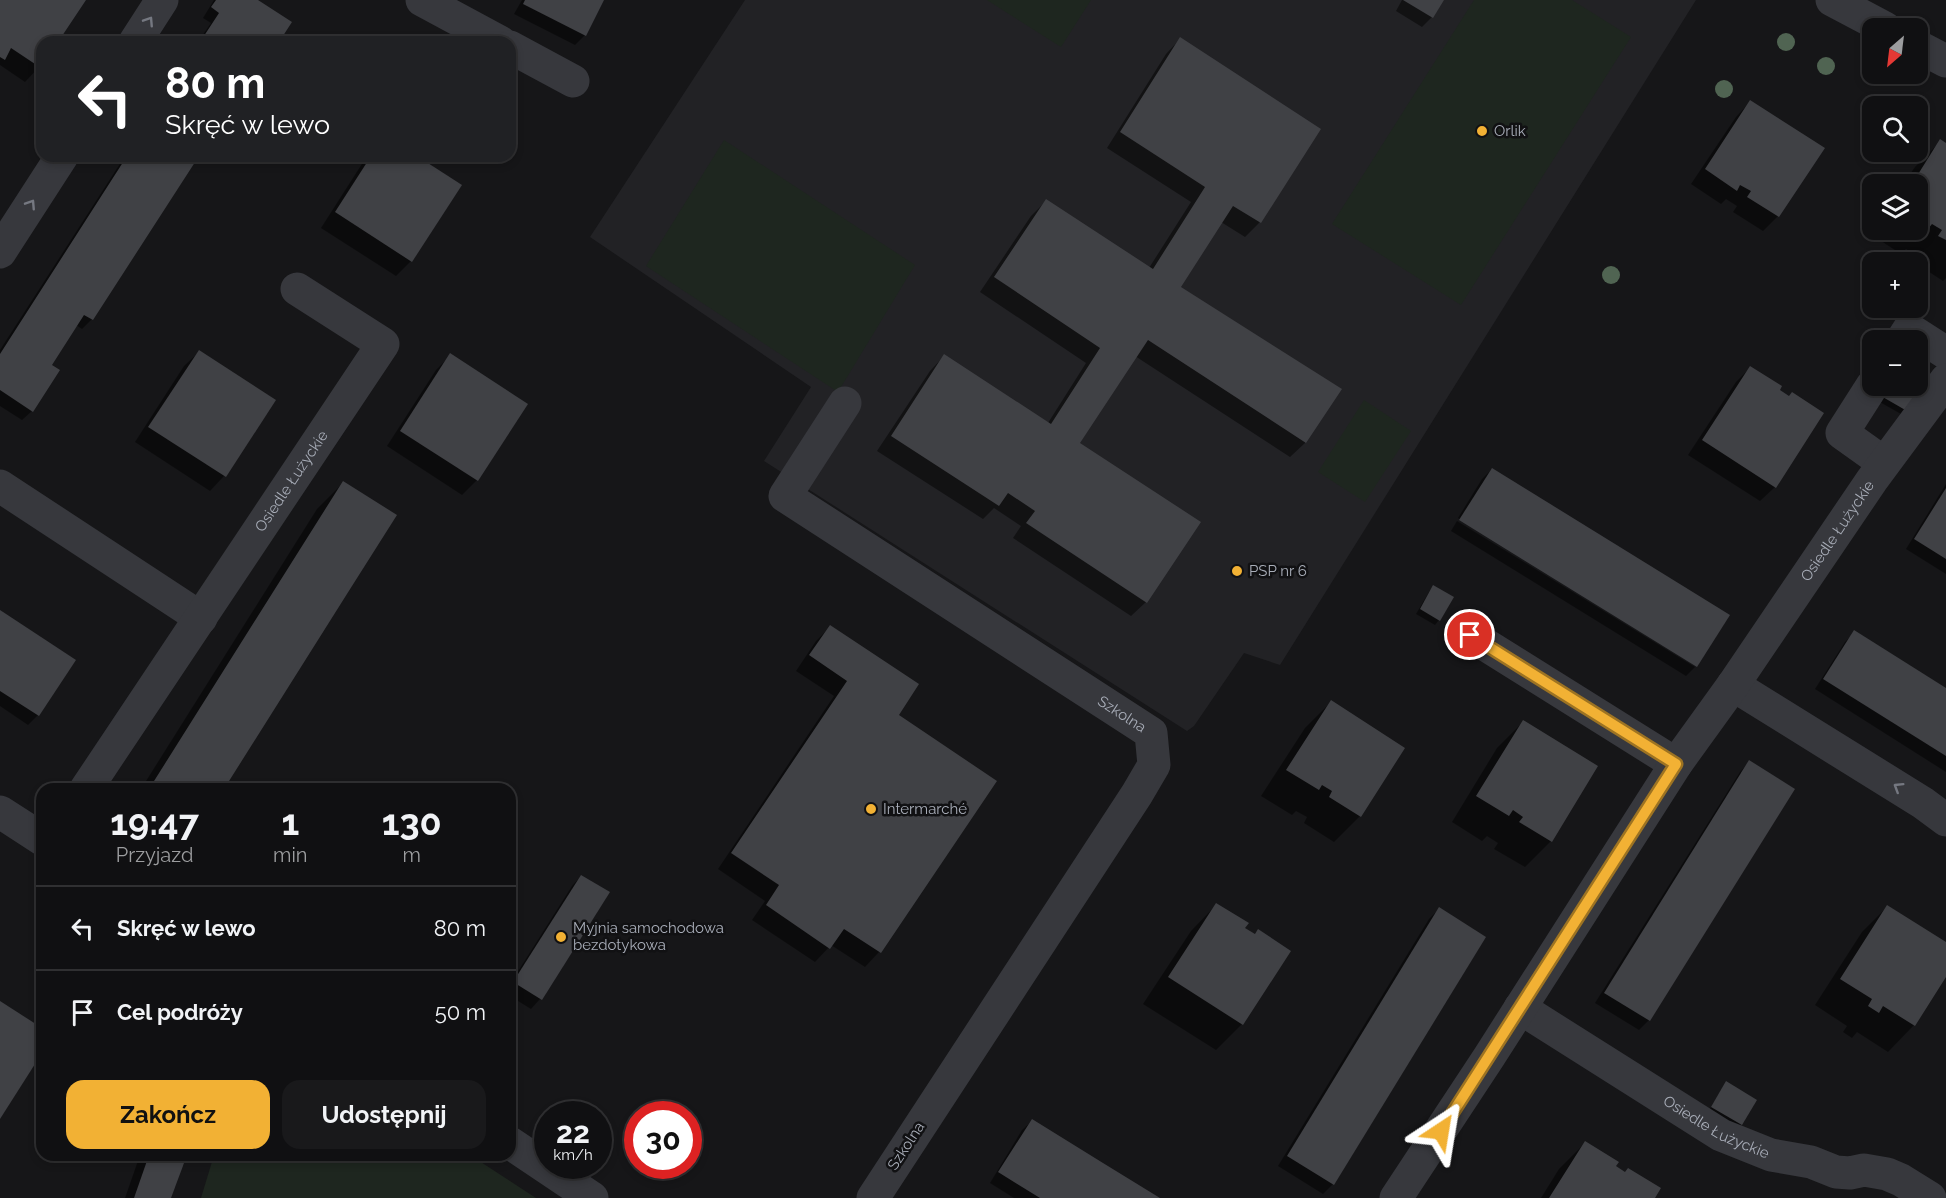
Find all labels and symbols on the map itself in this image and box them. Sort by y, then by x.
one-way arrow [141,17,153,27]
north arrow [1862,18,1928,84]
place label: Orlik [1494,122,1526,140]
marker: Orlik [1475,124,1489,138]
one-way arrow [24,200,35,211]
street label: Osiedle Łużyckie [251,427,332,535]
street label: Osiedle Łużyckie [1797,477,1878,585]
place label: PSP nr 6 [1249,562,1307,580]
marker: PSP nr 6 [1230,564,1244,578]
pin [1444,609,1495,660]
street label: Szkolna [1094,692,1149,736]
one-way arrow [1894,783,1905,794]
place label: Intermarché [883,800,967,818]
marker: Intermarché [864,802,878,816]
place label: Myjnia samochodowa bezdotykowa [573,919,724,954]
marker: Myjnia samochodowa bezdotykowa [554,930,568,944]
street label: Osiedle Łużyckie [1660,1092,1772,1162]
position arrow [1409,1099,1473,1163]
speed limit sign: 30 [624,1101,702,1179]
street label: Szkolna [884,1118,928,1174]

